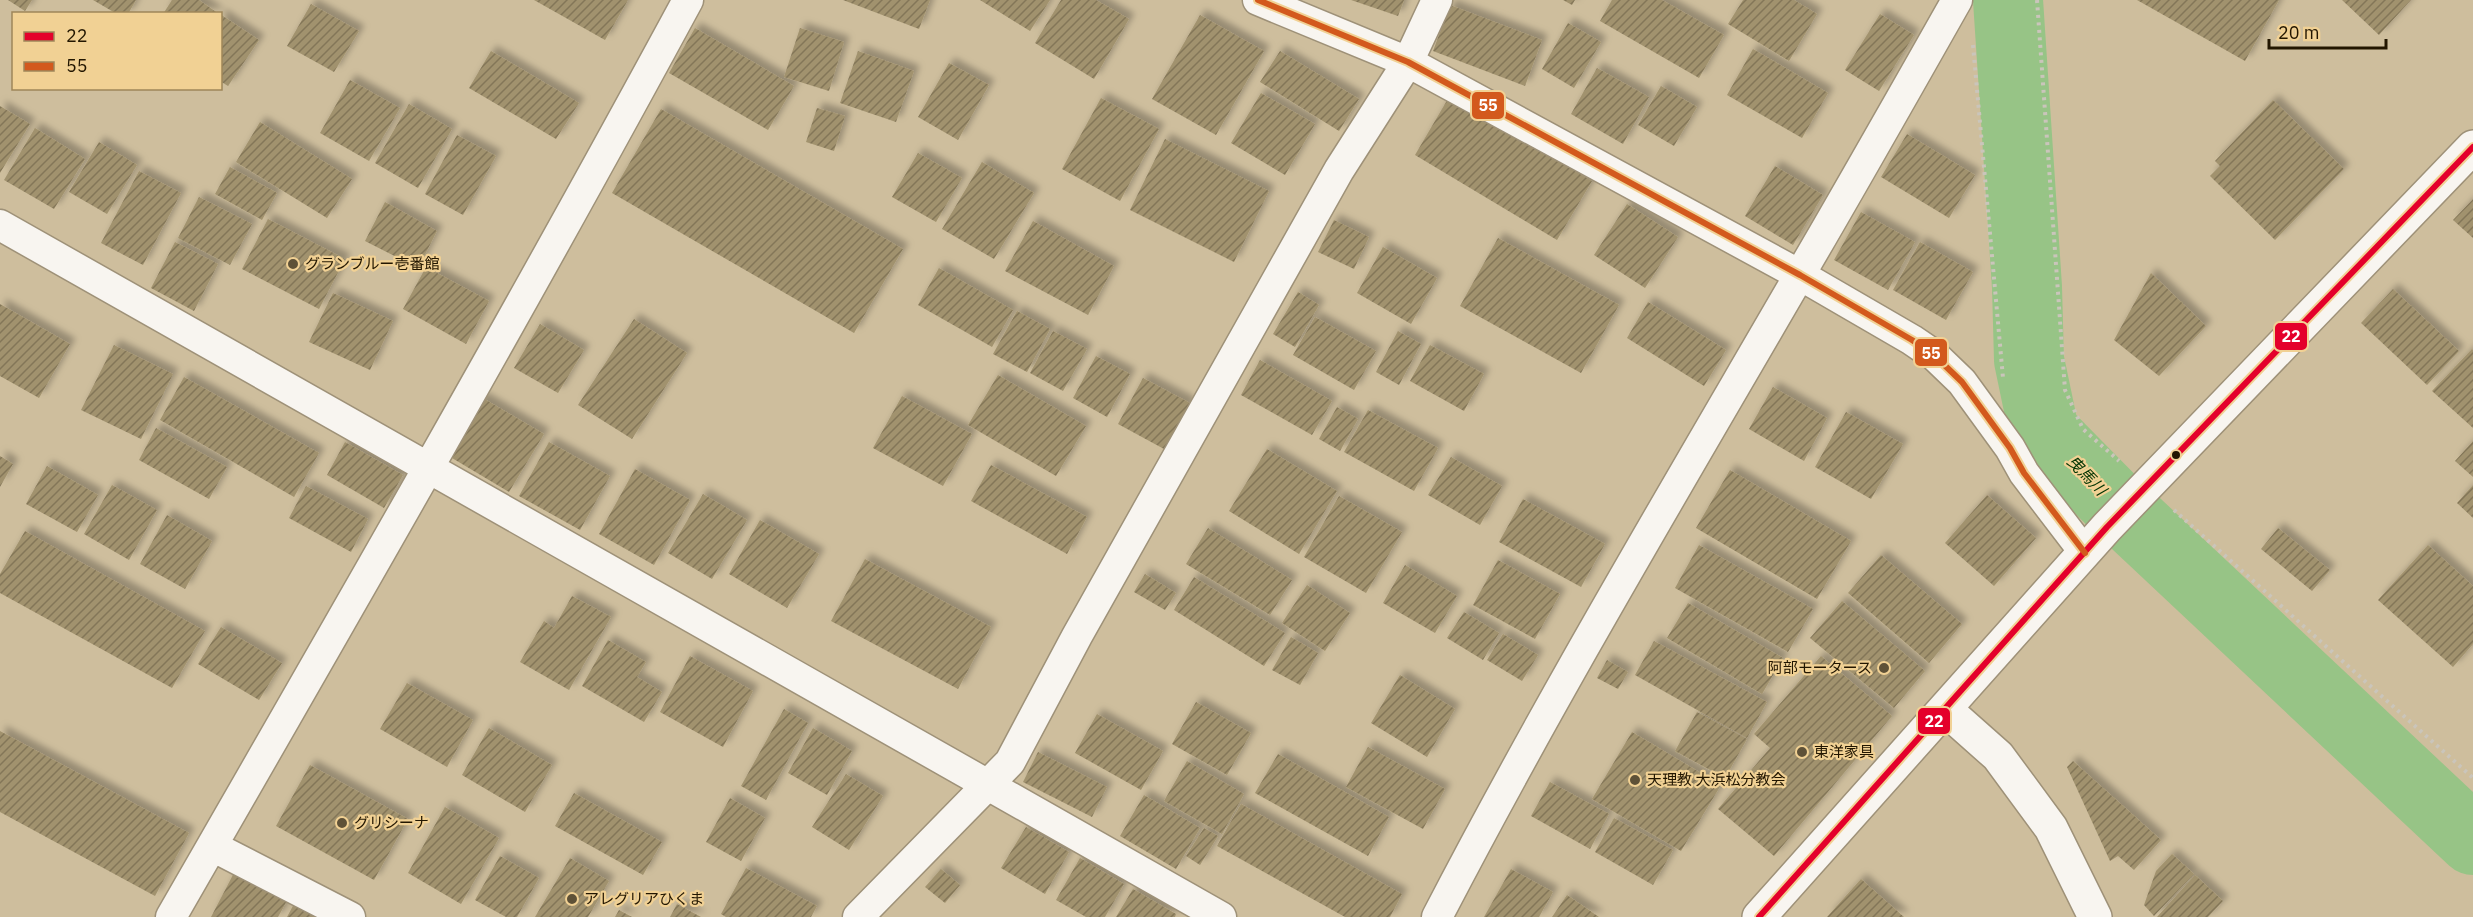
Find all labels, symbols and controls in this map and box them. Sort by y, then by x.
legend [12,12,222,90]
scale bar [2269,12,2386,50]
text: 20 m [2278,21,2320,44]
text: 22 [66,24,88,47]
text: 55 [66,54,88,77]
line badge: 55 [1471,91,1505,120]
text: 55 [1478,95,1498,115]
place label: グランブルー壱番館 [305,254,440,273]
marker: グランブルー壱番館 [286,257,300,271]
line badge: 22 [2274,322,2308,351]
text: 22 [2281,326,2301,346]
line badge: 55 [1914,338,1948,367]
text: 55 [1921,343,1941,363]
unlabelled marker [2170,449,2182,461]
water label: 曳馬川 [2063,451,2112,501]
place label: 阿部モータース [1768,658,1872,677]
marker: 阿部モータース [1877,661,1891,675]
line badge: 22 [1917,707,1951,735]
text: 22 [1924,711,1944,731]
place label: 東洋家具 [1814,742,1874,761]
marker: 東洋家具 [1795,745,1809,759]
place label: 天理教 大浜松分教会 [1647,770,1786,789]
marker: 天理教 大浜松分教会 [1628,773,1642,787]
place label: グリシーナ [354,813,429,832]
marker: グリシーナ [335,816,349,830]
place label: アレグリアひくま [584,889,704,908]
marker: アレグリアひくま [565,892,579,906]

